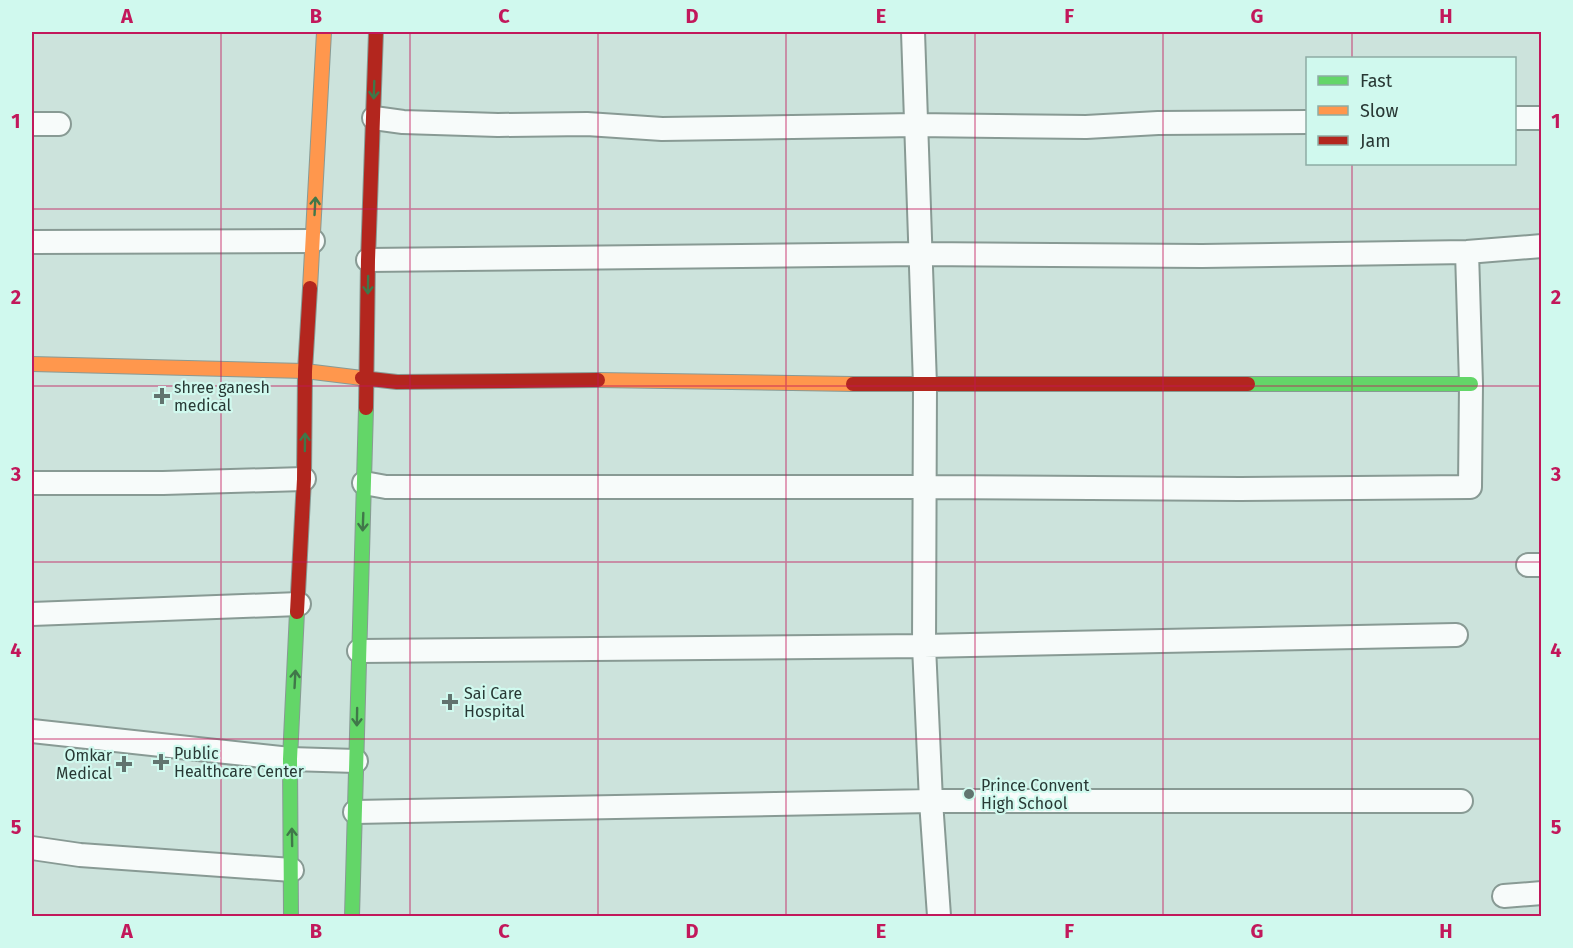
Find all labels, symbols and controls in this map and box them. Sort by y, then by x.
text: A [120,4,134,28]
text: B [310,4,322,28]
text: C [498,4,510,28]
text: D [685,4,699,28]
text: E [876,4,886,28]
text: F [1064,4,1074,28]
text: G [1251,4,1263,28]
text: H [1439,4,1453,28]
legend [1306,57,1516,165]
text: Fast [1360,70,1393,92]
one-way arrow [369,79,380,99]
text: Slow [1360,100,1399,122]
text: 1 [11,109,21,133]
text: 1 [1551,109,1561,133]
text: Jam [1360,130,1391,152]
one-way arrow [310,196,321,216]
one-way arrow [362,274,373,294]
text: 2 [11,285,21,309]
text: 2 [1551,285,1561,309]
place label: shree ganesh medical [174,378,270,415]
marker: shree ganesh medical [155,389,169,403]
one-way arrow [299,433,311,453]
text: 3 [10,462,21,486]
text: 3 [1550,462,1561,486]
one-way arrow [357,511,368,531]
text: 4 [10,638,22,662]
text: 4 [1550,638,1562,662]
one-way arrow [290,670,301,690]
place label: Sai Care Hospital [464,684,525,721]
marker: Sai Care Hospital [441,693,459,711]
one-way arrow [352,706,363,726]
place label: Public Healthcare Center [174,744,305,781]
place label: Omkar Medical [56,746,113,783]
marker: Public Healthcare Center [152,753,170,771]
marker: Omkar Medical [117,757,131,771]
place label: Prince Convent High School [981,776,1089,813]
marker: Prince Convent High School [962,787,976,801]
text: 5 [11,815,22,839]
text: 5 [1551,815,1562,839]
one-way arrow [286,828,297,848]
text: A [120,919,134,943]
text: B [310,919,322,943]
text: C [498,919,510,943]
text: D [685,919,699,943]
text: E [876,919,886,943]
text: F [1064,919,1074,943]
text: G [1251,919,1263,943]
text: H [1439,919,1453,943]

